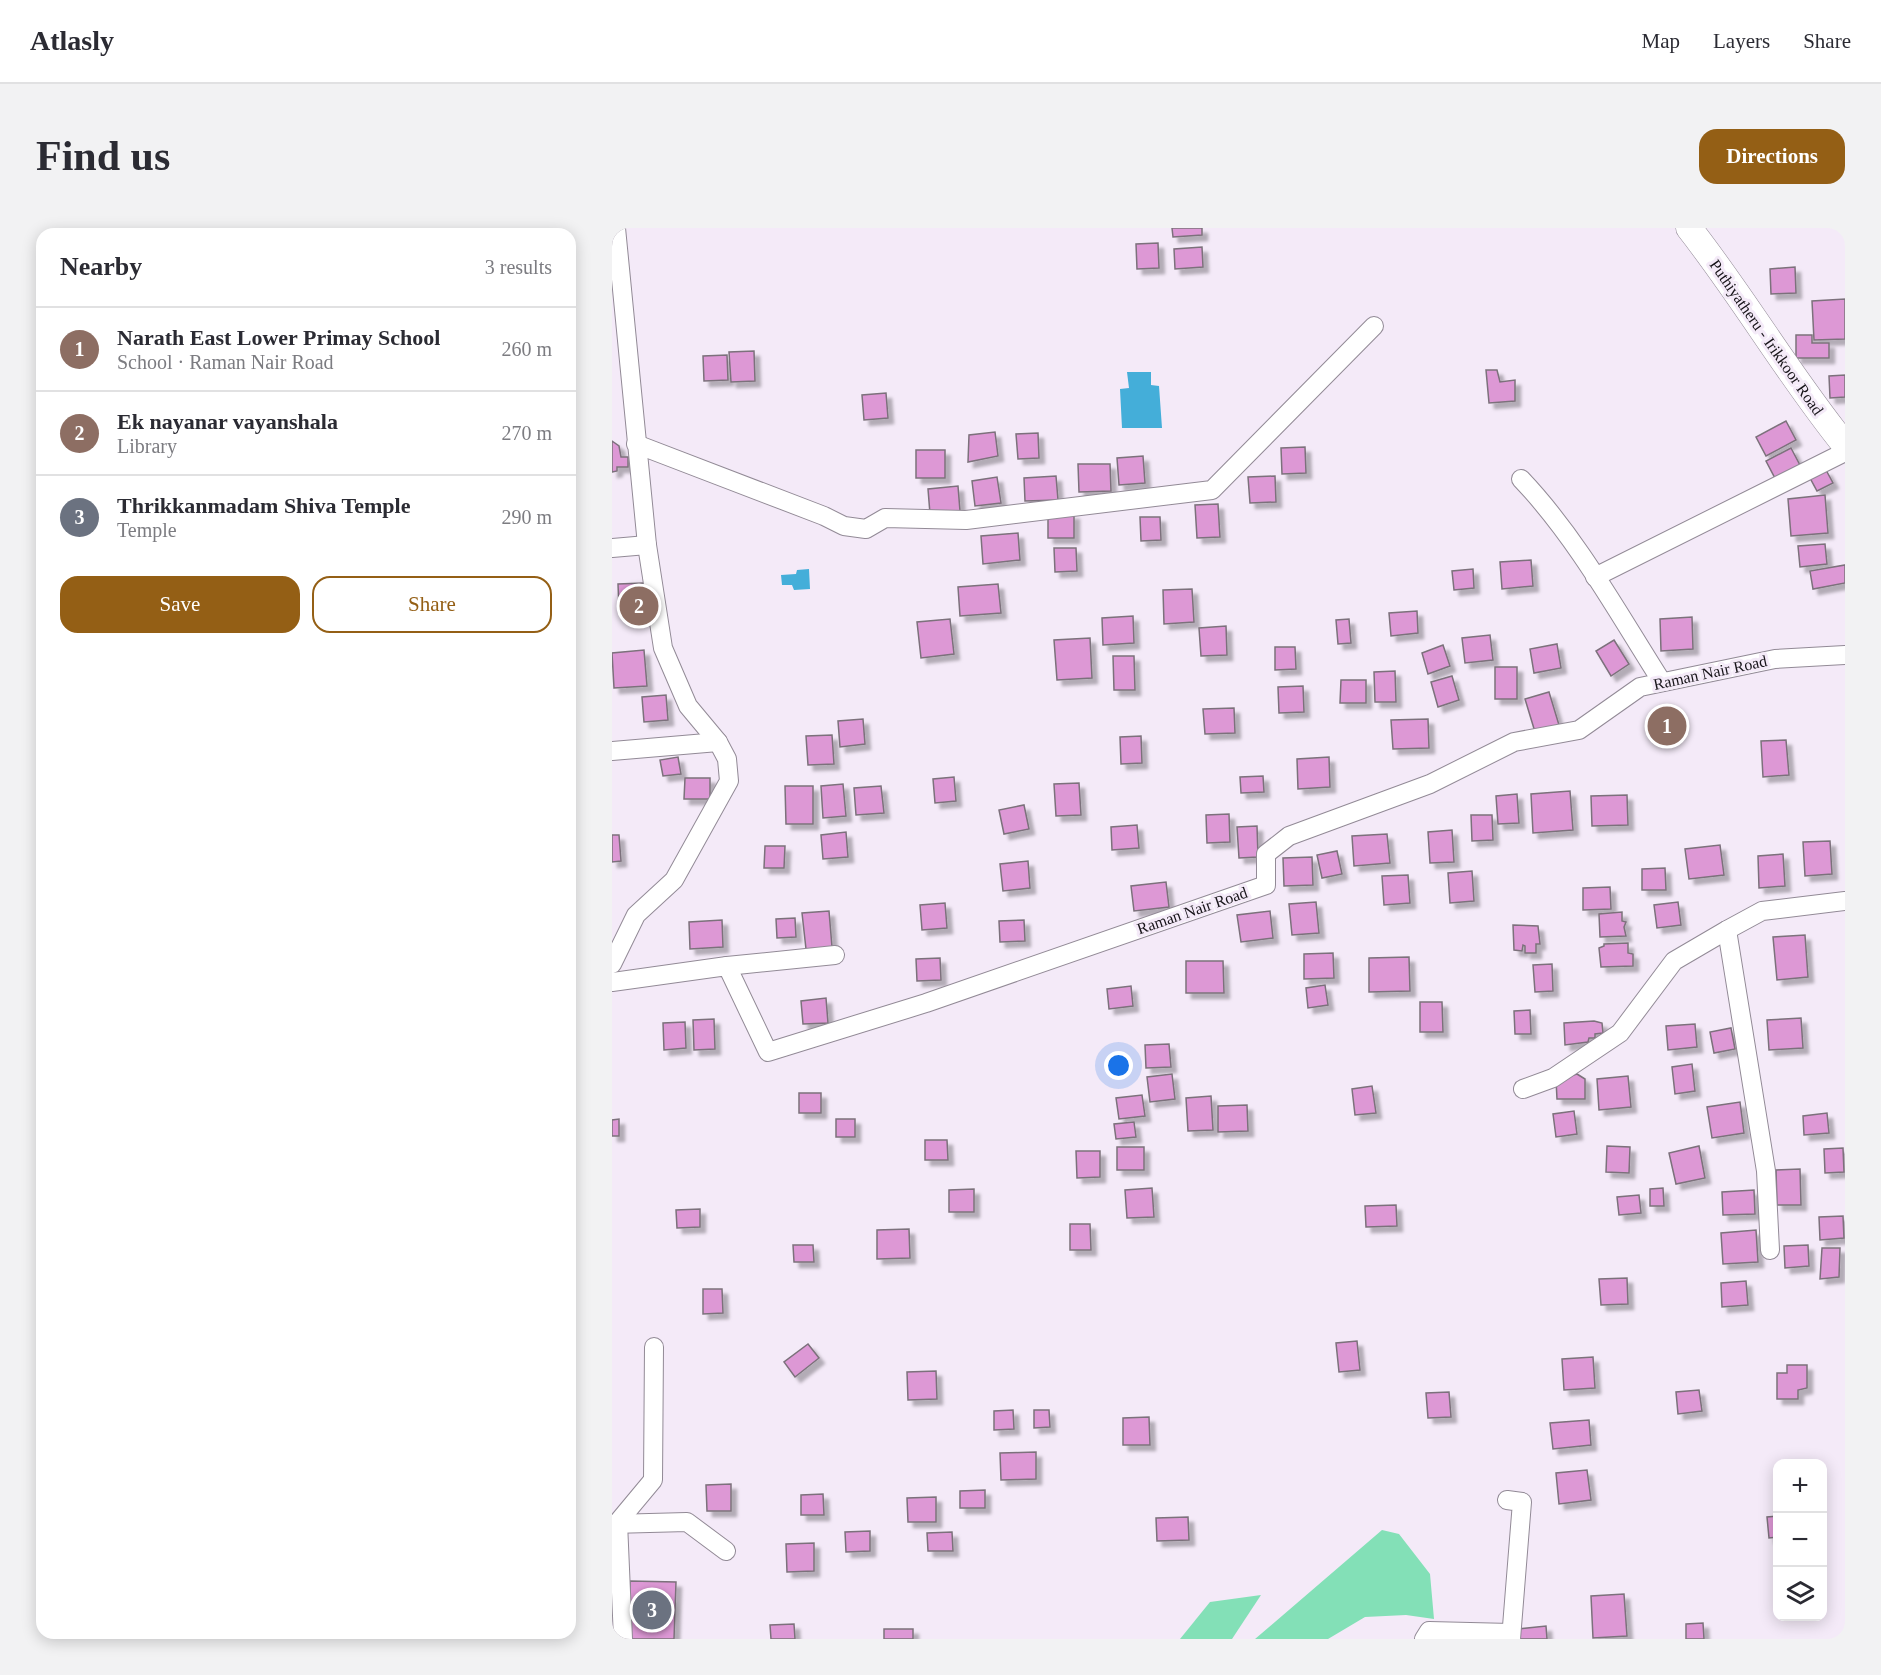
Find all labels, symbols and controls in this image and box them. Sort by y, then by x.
text: Atlasly [30,25,114,56]
text: Map [1642,29,1680,53]
text: Layers [1713,29,1770,53]
text: Share [1803,29,1851,53]
button: Directions [1699,129,1845,184]
text: Find us [36,133,170,179]
text: Nearby [60,252,142,281]
text: 3 results [485,256,552,278]
street label: Puthiyatheru - Irikkoor Road [1706,257,1827,419]
text: Narath East Lower Primay School [117,325,440,350]
text: 1 [75,338,85,360]
text: 260 m [501,338,552,360]
text: School · Raman Nair Road [117,351,334,373]
text: Ek nayanar vayanshala [117,409,338,434]
text: 2 [75,422,85,444]
text: 270 m [501,422,552,444]
text: Library [117,435,177,457]
text: Thrikkanmadam Shiva Temple [117,493,410,518]
text: 3 [75,506,85,528]
text: 290 m [501,506,552,528]
text: Temple [117,519,177,541]
button: Save [60,576,300,633]
button: Share [312,576,552,633]
pin: 2 [620,584,658,628]
street label: Raman Nair Road [1652,652,1768,693]
pin: 1 [1648,704,1686,748]
street label: Raman Nair Road [1135,884,1250,937]
your location [1104,1051,1133,1080]
map controls [1773,1459,1827,1621]
button: + [1773,1459,1827,1513]
button: − [1773,1513,1827,1567]
button: layers [1773,1567,1827,1621]
pin: 3 [632,1588,672,1632]

